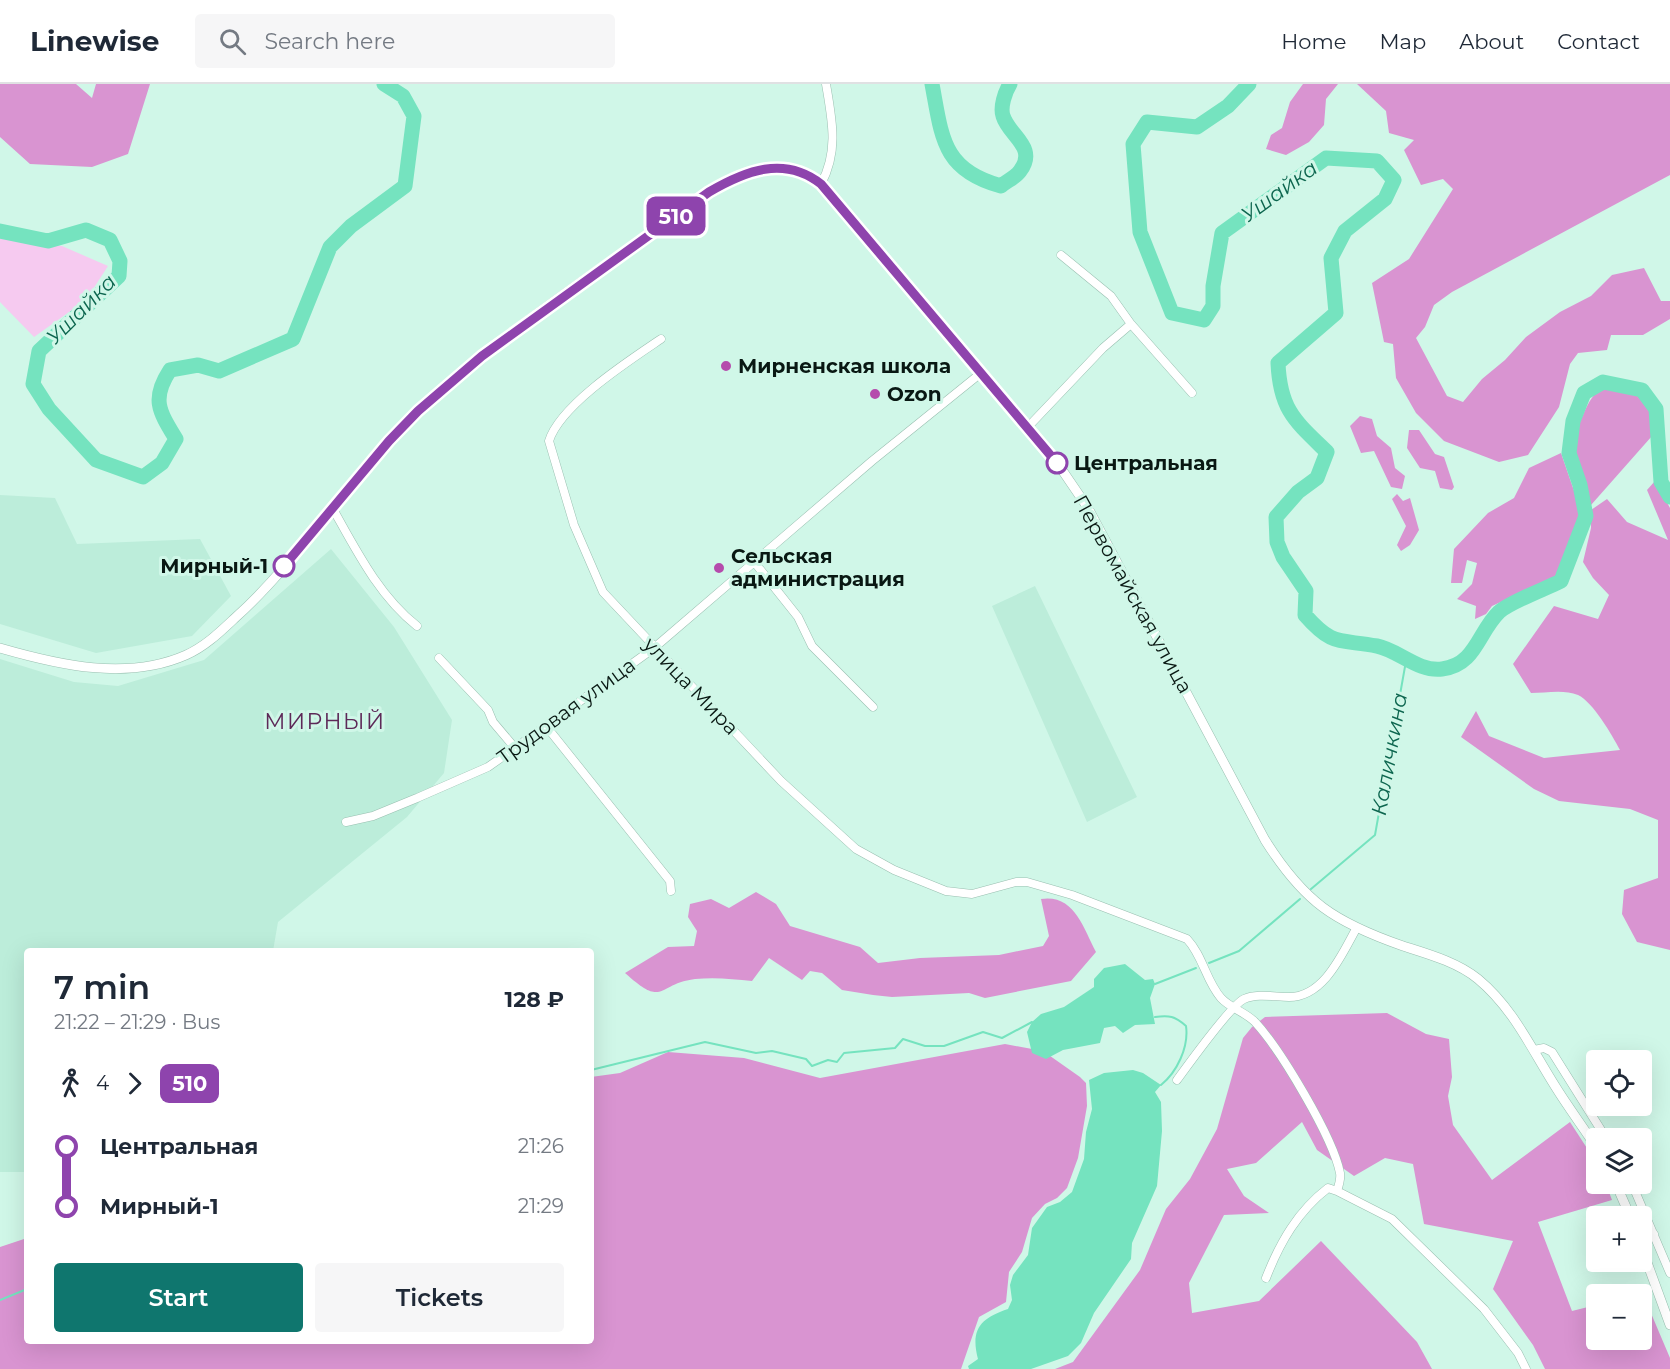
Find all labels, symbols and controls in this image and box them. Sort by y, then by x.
search box [195,14,615,68]
text: Linewise [30,24,159,58]
icon: search [216,25,249,58]
text: Search here [264,28,395,55]
text: Home [1281,29,1346,54]
text: Map [1379,29,1426,54]
text: About [1459,29,1524,54]
text: Contact [1557,29,1640,54]
water label: Ушайка [1236,155,1322,227]
line badge: 510 [642,196,710,236]
text: 510 [659,204,694,229]
water label: Ушайка [41,269,121,349]
place label: Мирненская школа [738,354,951,378]
marker: Мирненская школа [719,359,733,373]
place label: Ozon [887,382,942,406]
marker: Ozon [868,387,882,401]
place label: Центральная [1074,451,1218,475]
marker: Центральная [1046,452,1068,474]
street label: Первомайская улица [1068,491,1198,697]
place label: Сельская администрация [731,544,905,591]
place label: Мирный-1 [160,554,268,578]
marker: Мирный-1 [273,555,295,577]
marker: Сельская администрация [712,561,726,575]
street label: улица Мира [638,632,743,740]
street label: Трудовая улица [492,653,640,769]
water label: Каличкина [1366,691,1412,817]
district label: МИРНЫЙ [264,708,386,735]
text: 7 min [54,967,150,1007]
text: 128 ₽ [505,986,564,1013]
text: 21:22 – 21:29 · Bus [54,1010,220,1034]
map controls [1586,1050,1652,1350]
button: locate [1586,1050,1652,1116]
icon: walk [54,1067,87,1100]
icon: forward [118,1067,151,1100]
text: 4 [96,1071,109,1095]
text: 510 [172,1071,207,1096]
button: layers [1586,1128,1652,1194]
text: Центральная [100,1133,258,1160]
text: 21:26 [518,1134,564,1158]
text: Мирный-1 [100,1193,219,1220]
text: 21:29 [518,1194,564,1218]
button: + [1586,1206,1652,1272]
button: Start [54,1263,303,1332]
button: Tickets [315,1263,564,1332]
button: − [1586,1284,1652,1350]

